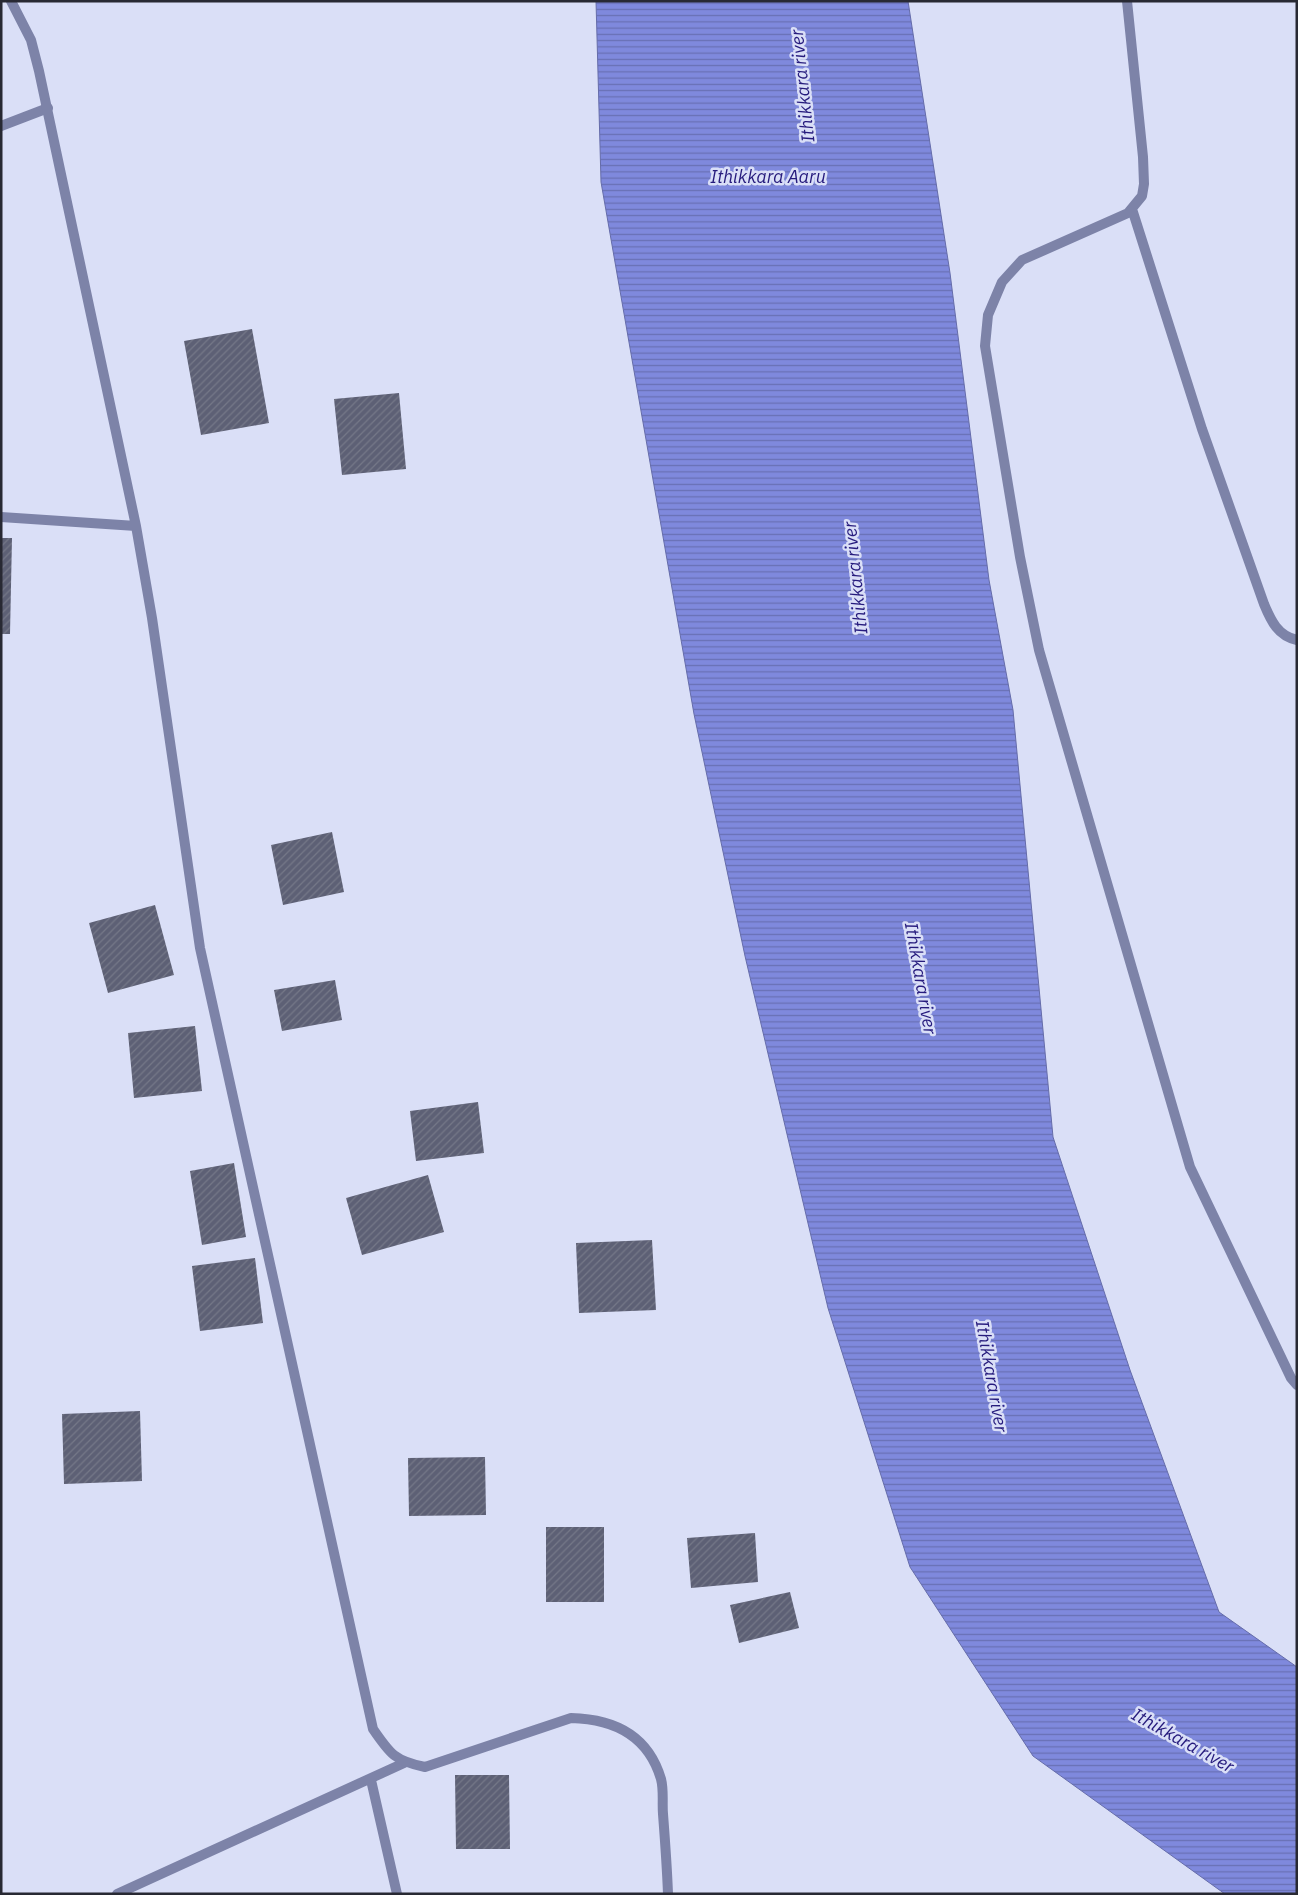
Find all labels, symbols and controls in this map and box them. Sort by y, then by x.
water label: Ithikkara river [785,28,819,144]
water label: Ithikkara Aaru [710,165,826,188]
water label: Ithikkara river [838,520,872,636]
water label: Ithikkara river [900,920,942,1036]
water label: Ithikkara river [971,1318,1013,1434]
water label: Ithikkara river [1128,1702,1238,1778]

